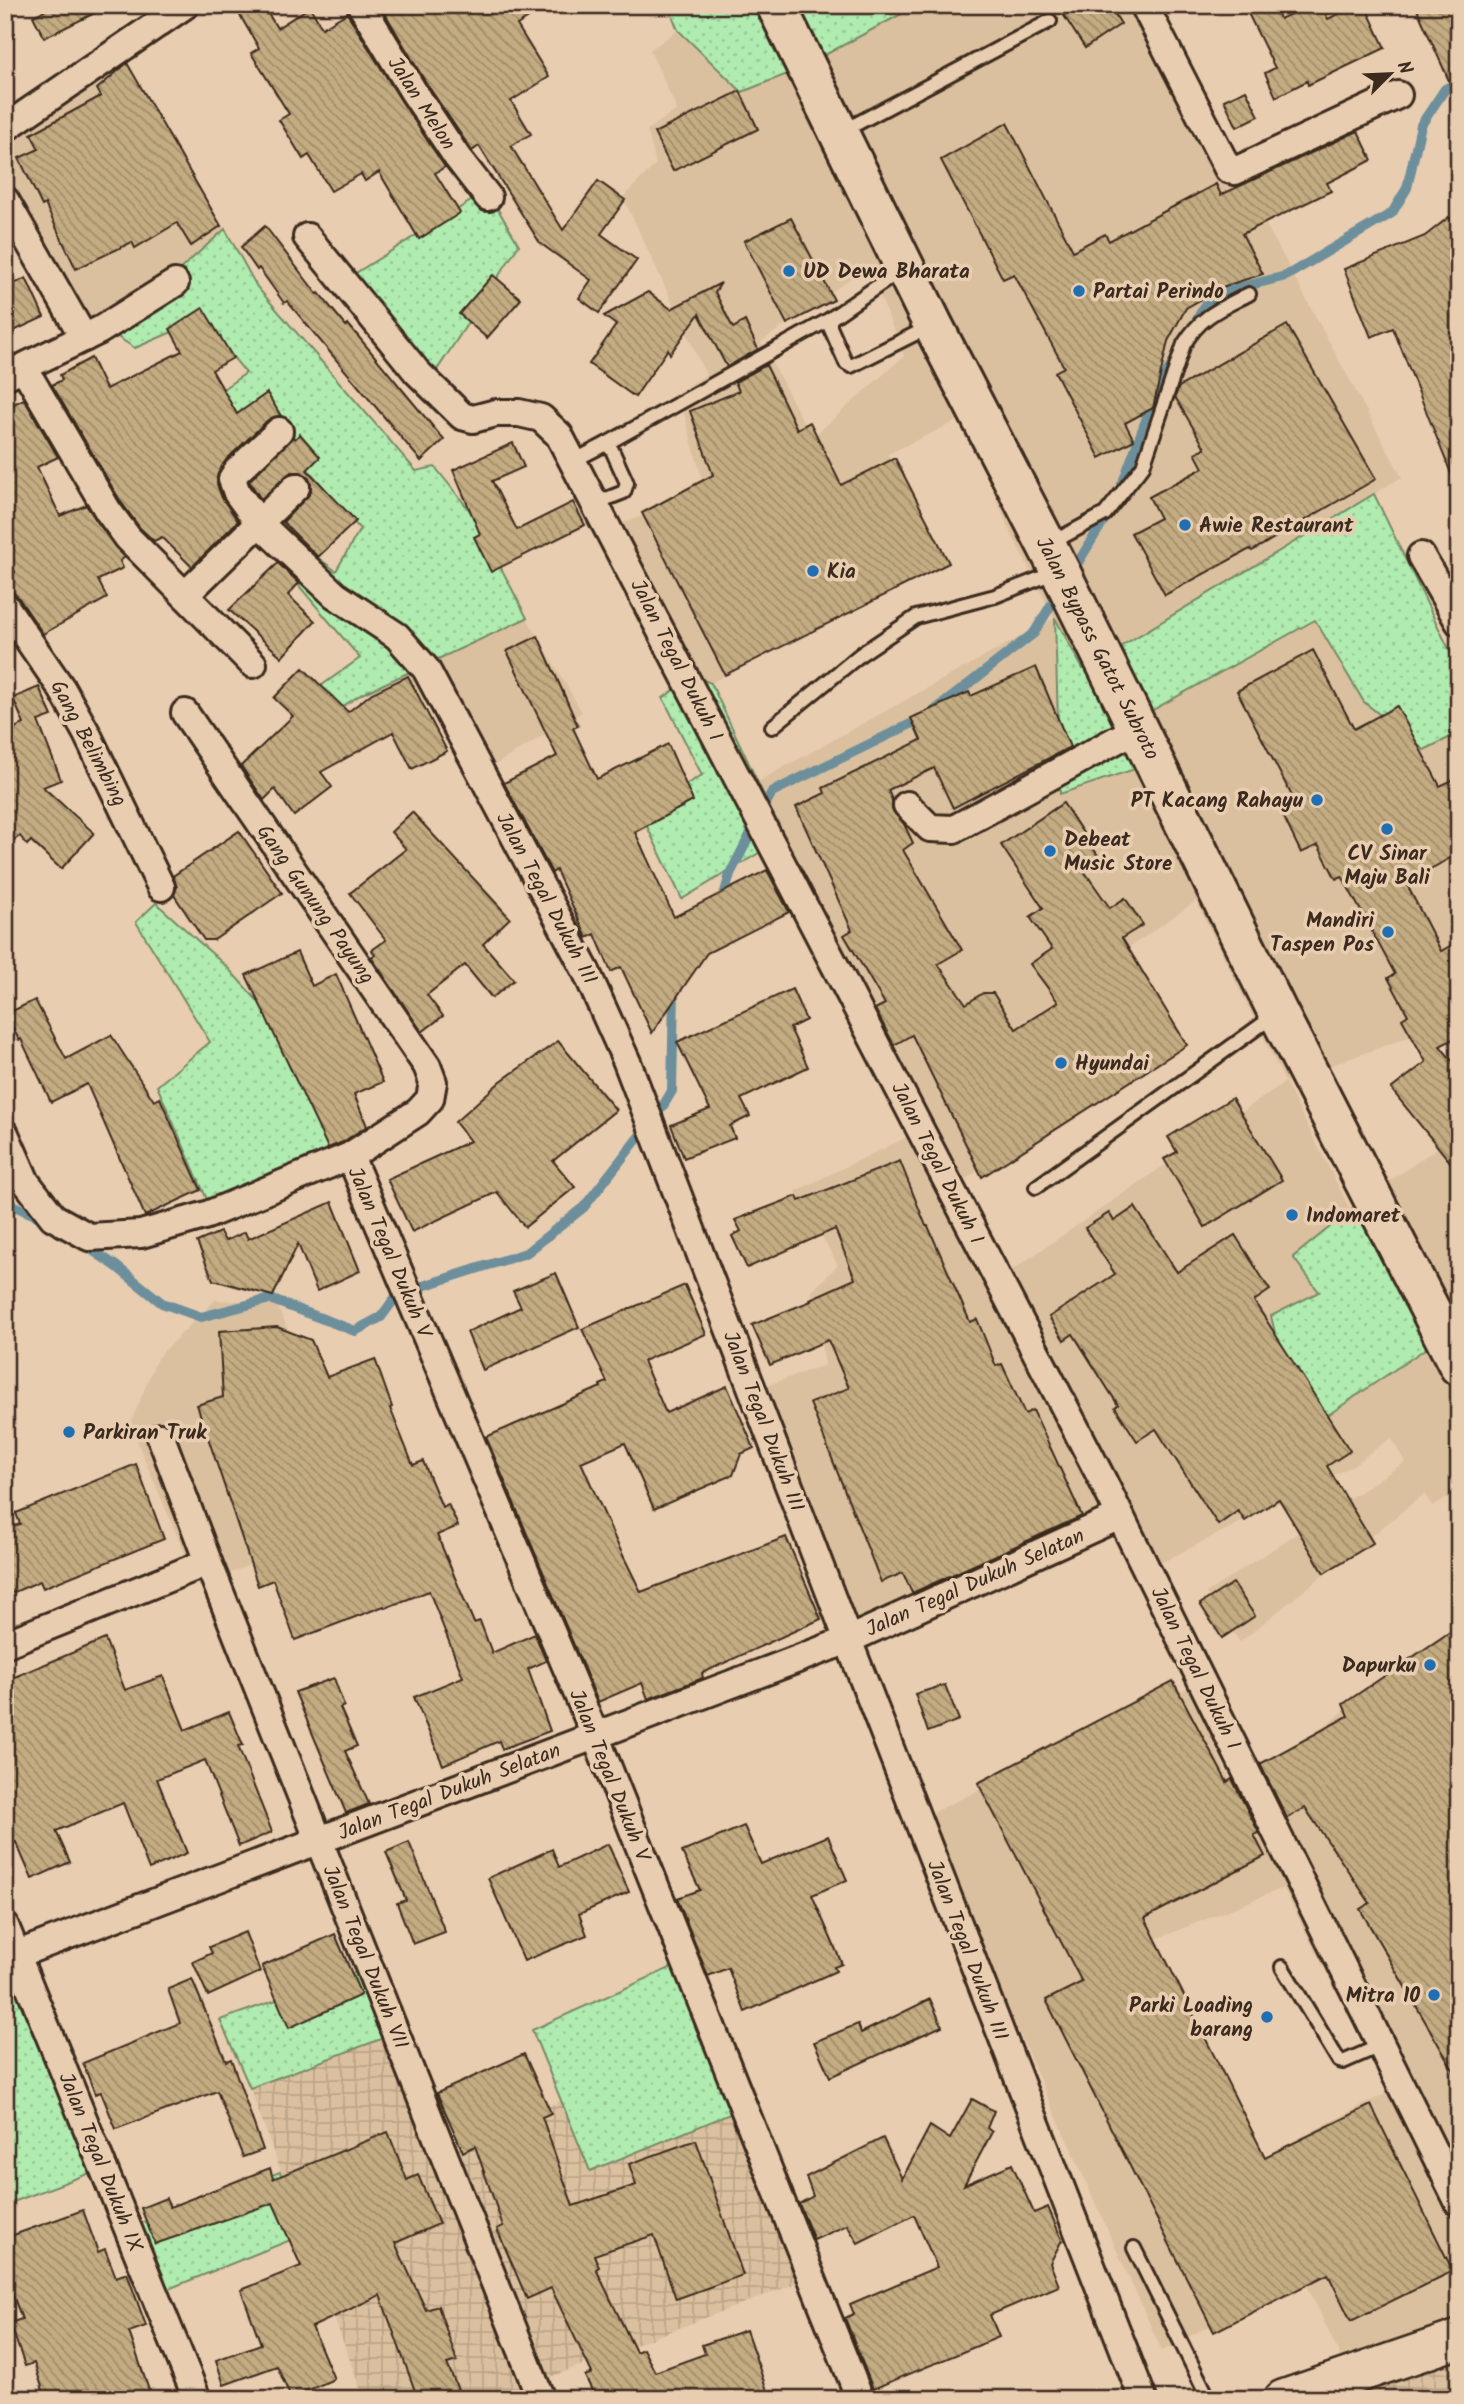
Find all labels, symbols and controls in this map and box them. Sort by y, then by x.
north arrow [1356,38,1426,108]
street label: Jalan Melon [378,50,463,157]
text: N [1388,56,1420,79]
place label: UD Dewa Bharata [803,256,970,289]
marker: UD Dewa Bharata [781,263,797,279]
place label: Partai Perindo [1093,276,1224,309]
marker: Partai Perindo [1071,283,1087,299]
place label: Awie Restaurant [1199,510,1354,543]
marker: Awie Restaurant [1177,517,1193,533]
street label: Jalan Bypass Gatot Subroto [1026,531,1167,766]
place label: Kia [827,556,856,589]
marker: Kia [805,563,821,579]
street label: Jalan Tegal Dukuh I [621,574,731,748]
street label: Gang Belimbing [40,675,135,813]
place label: PT Kacang Rahayu [1131,785,1304,818]
marker: PT Kacang Rahayu [1309,792,1325,808]
street label: Jalan Tegal Dukuh III [486,807,605,991]
street label: Gang Gunung Payung [247,818,382,992]
marker: CV Sinar Maju Bali [1379,821,1395,837]
place label: Debeat Music Store [1064,824,1172,881]
place label: CV Sinar Maju Bali [1344,838,1430,895]
marker: Debeat Music Store [1042,843,1058,859]
place label: Mandiri Taspen Pos [1270,905,1375,962]
marker: Mandiri Taspen Pos [1380,924,1396,940]
place label: Hyundai [1075,1048,1149,1081]
marker: Hyundai [1053,1055,1069,1071]
street label: Jalan Tegal Dukuh I [882,1077,992,1251]
street label: Jalan Tegal Dukuh V [338,1162,440,1345]
place label: Indomaret [1306,1200,1401,1233]
marker: Indomaret [1284,1207,1300,1223]
street label: Jalan Tegal Dukuh III [713,1326,812,1517]
place label: Parkiran Truk [83,1417,207,1450]
marker: Parkiran Truk [61,1424,77,1440]
street label: Jalan Tegal Dukuh Selatan [861,1520,1090,1647]
street label: Jalan Tegal Dukuh I [1141,1581,1249,1756]
place label: Dapurku [1342,1650,1417,1683]
marker: Dapurku [1422,1657,1438,1673]
street label: Jalan Tegal Dukuh V [559,1685,659,1868]
street label: Jalan Tegal Dukuh Selatan [333,1735,566,1850]
street label: Jalan Tegal Dukuh III [917,1855,1016,2046]
street label: Jalan Tegal Dukuh VII [313,1861,417,2055]
place label: Mitra 10 [1346,1980,1420,2013]
marker: Mitra 10 [1426,1987,1442,2003]
place label: Parki Loading barang [1129,1990,1253,2047]
marker: Parki Loading barang [1259,2009,1275,2025]
street label: Jalan Tegal Dukuh IX [48,2068,151,2258]

